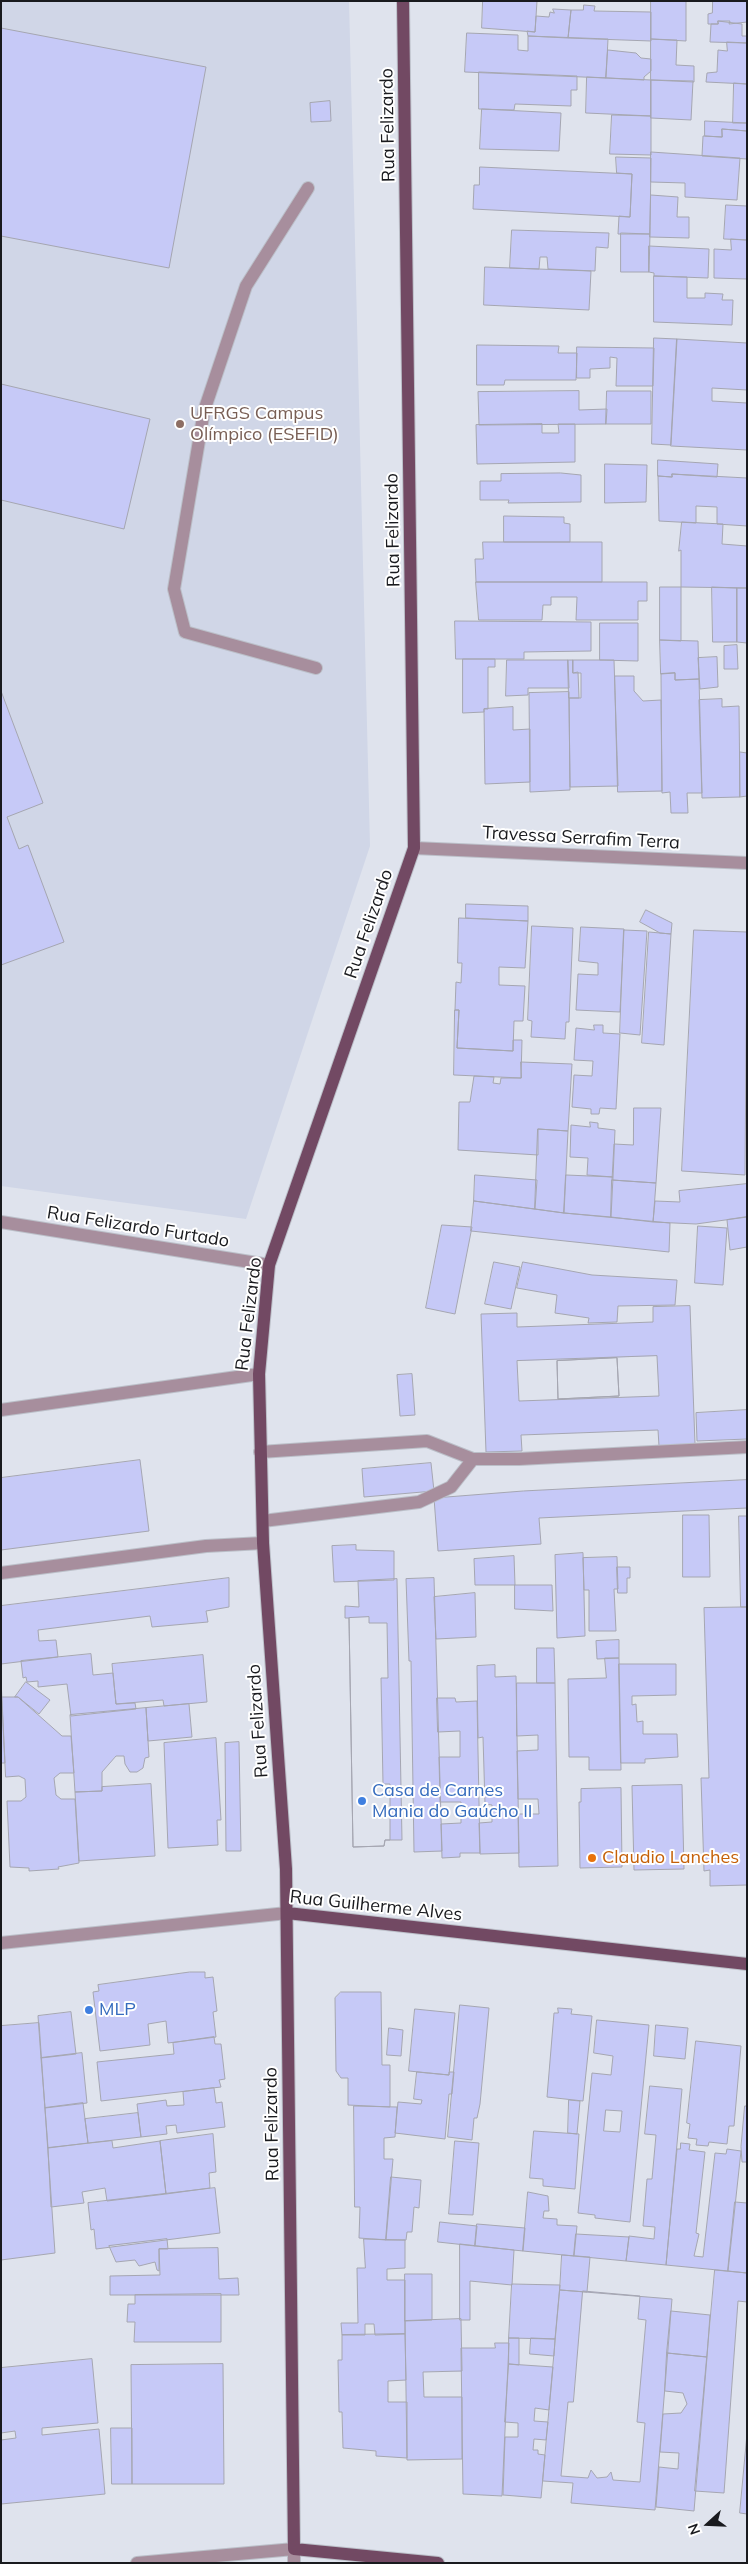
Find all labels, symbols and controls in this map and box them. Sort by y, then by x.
street label: Rua Felizardo [376,68,400,182]
place label: UFRGS Campus Olímpico (ESEFID) [190,403,339,446]
marker: UFRGS Campus Olímpico (ESEFID) [174,418,186,430]
street label: Rua Felizardo [381,473,405,587]
street label: Travessa Serrafim Terra [482,822,680,854]
street label: Rua Felizardo [340,867,398,981]
street label: Rua Felizardo Furtado [45,1202,231,1252]
street label: Rua Felizardo [231,1256,267,1372]
street label: Rua Felizardo [243,1663,273,1779]
place label: Casa de Carnes Mania do Gaúcho II [372,1780,532,1822]
marker: Casa de Carnes Mania do Gaúcho II [356,1795,368,1807]
place label: Claudio Lanches [602,1847,739,1869]
marker: Claudio Lanches [586,1852,598,1864]
street label: Rua Guilherme Alves [289,1886,463,1926]
place label: MLP [99,1999,136,2021]
marker: MLP [83,2004,95,2016]
street label: Rua Felizardo [260,2067,284,2181]
north arrow [683,2499,733,2549]
text: N [684,2521,704,2537]

